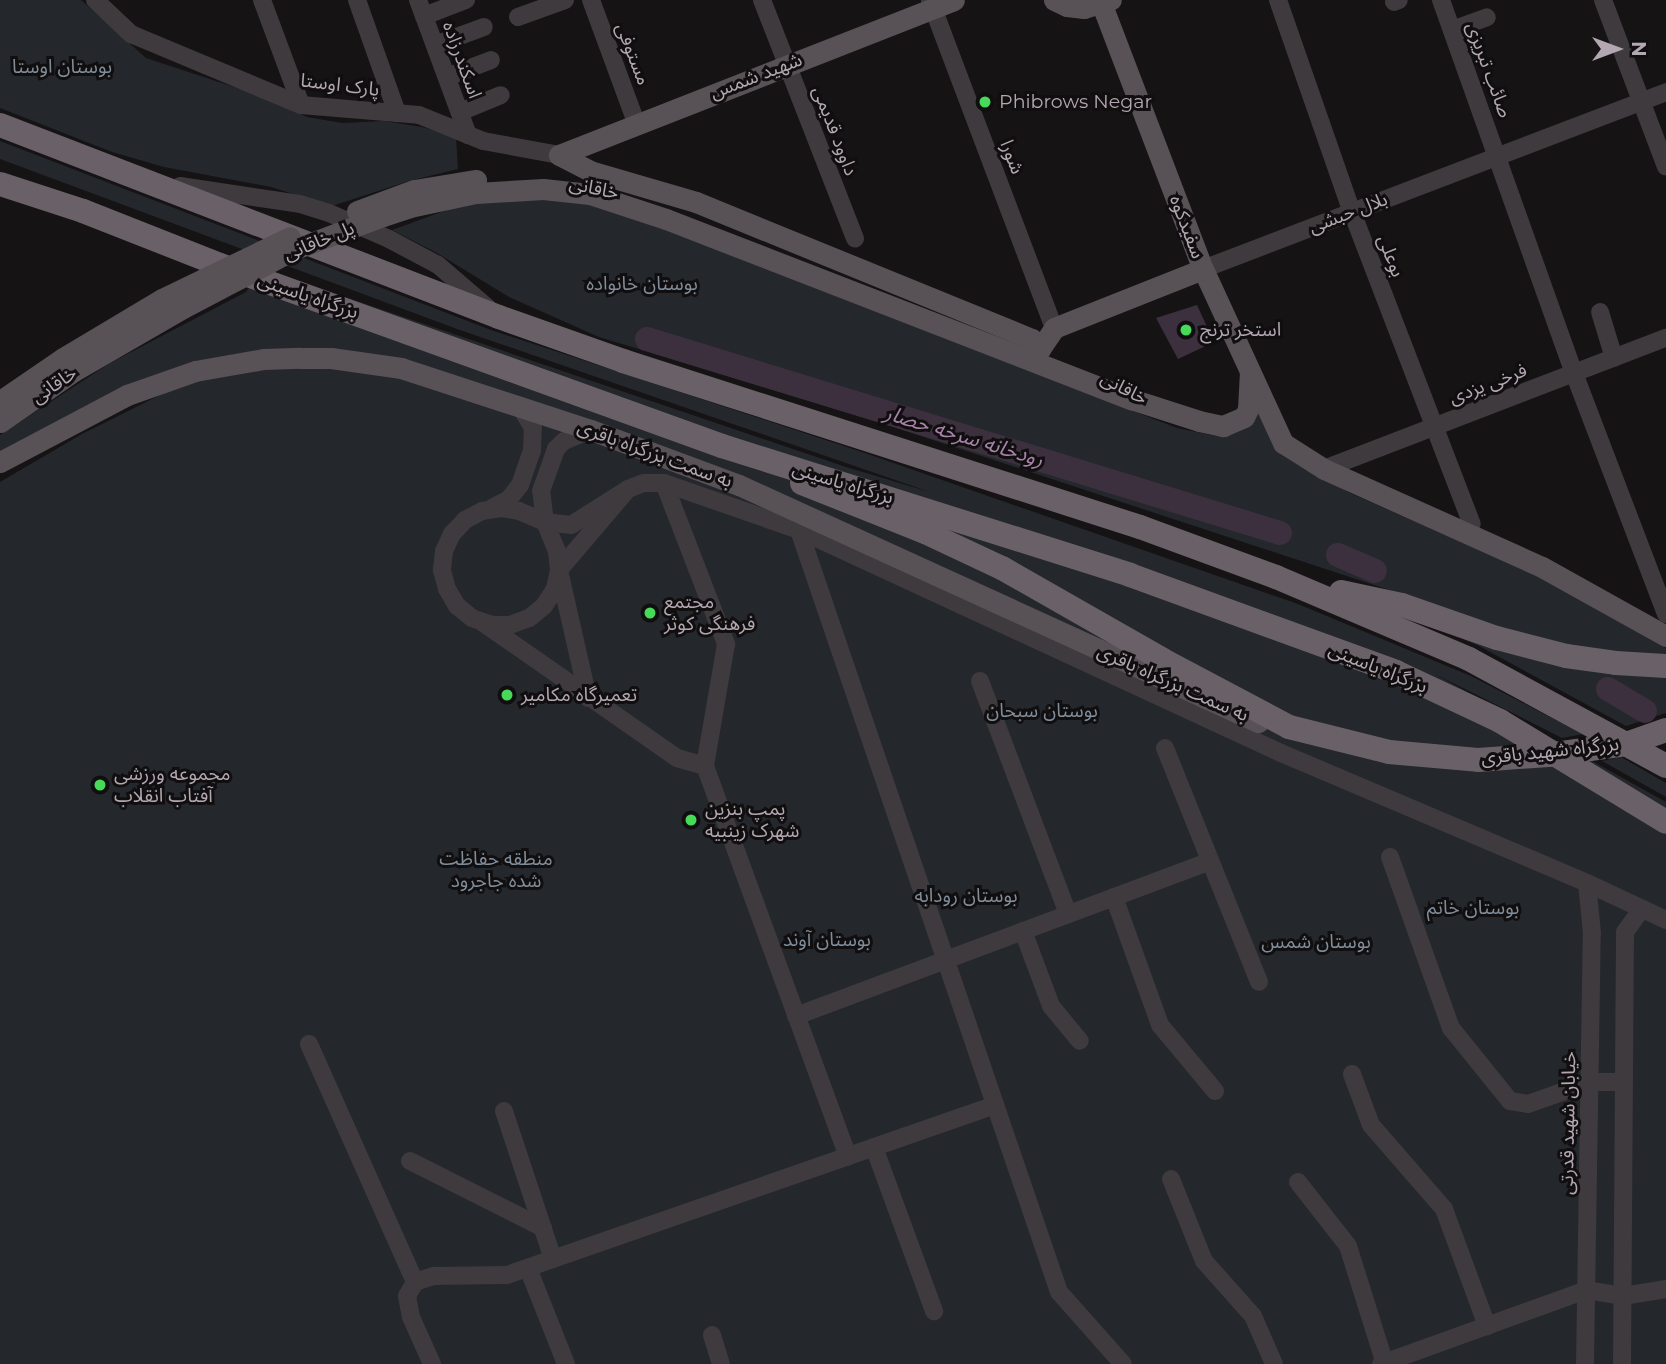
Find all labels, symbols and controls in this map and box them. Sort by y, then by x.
north arrow [1582,14,1652,84]
street label: اسکندرزاده [438,18,486,102]
street label: صائب تبریزی [1461,19,1517,121]
street label: مستوفی [611,20,655,88]
text: N [1627,41,1650,57]
street label: شهید شمس [707,48,805,104]
park label: بوستان اوستا [12,56,112,78]
street label: پارک اوستا [299,69,381,101]
street label: داوود قدیمی [808,83,862,179]
place label: Phibrows Negar [999,91,1152,113]
marker: Phibrows Negar [977,94,993,110]
street label: شورا [995,137,1029,177]
street label: خاقانی [567,172,621,204]
street label: بلال حبشی [1305,188,1391,238]
street label: سفیدکوه [1165,192,1209,262]
street label: پل خاقانی [280,217,358,265]
street label: بوعلی [1373,232,1409,280]
street label: بزرگراه یاسینی [255,268,361,324]
park label: بوستان خانواده [586,273,698,295]
place label: استخر ترنج [1200,319,1281,341]
marker: استخر ترنج [1178,322,1194,338]
street label: فرخی یزدی [1446,359,1530,409]
street label: خاقانی [27,362,81,408]
street label: خاقانی [1097,366,1151,410]
water label: رودخانه سرخه حصار [881,400,1047,472]
street label: به سمت بزرگراه باقری [575,415,735,493]
street label: بزرگراه یاسینی [790,457,896,509]
place label: مجتمع فرهنگی کوثر [664,591,755,635]
marker: مجتمع فرهنگی کوثر [642,605,658,621]
street label: بزرگراه یاسینی [1325,638,1431,698]
street label: به سمت بزرگراه باقری [1094,639,1252,727]
place label: تعمیرگاه مکامیر [521,684,637,706]
marker: تعمیرگاه مکامیر [499,687,515,703]
park label: بوستان سبحان [986,700,1098,722]
street label: بزرگراه شهید باقری [1480,732,1620,770]
place label: مجموعه ورزشی آفتاب انقلاب [114,763,231,807]
marker: مجموعه ورزشی آفتاب انقلاب [92,777,108,793]
place label: پمپ بنزین شهرک زینبیه [705,798,799,842]
marker: پمپ بنزین شهرک زینبیه [683,812,699,828]
park label: منطقه حفاظت شده جاجرود [439,848,553,892]
park label: بوستان رودابه [915,885,1017,907]
park label: بوستان خاتم [1427,897,1519,919]
park label: بوستان آوند [783,929,871,951]
park label: بوستان شمس [1261,931,1371,953]
street label: خیابان شهید قدرتی [1555,1051,1581,1195]

